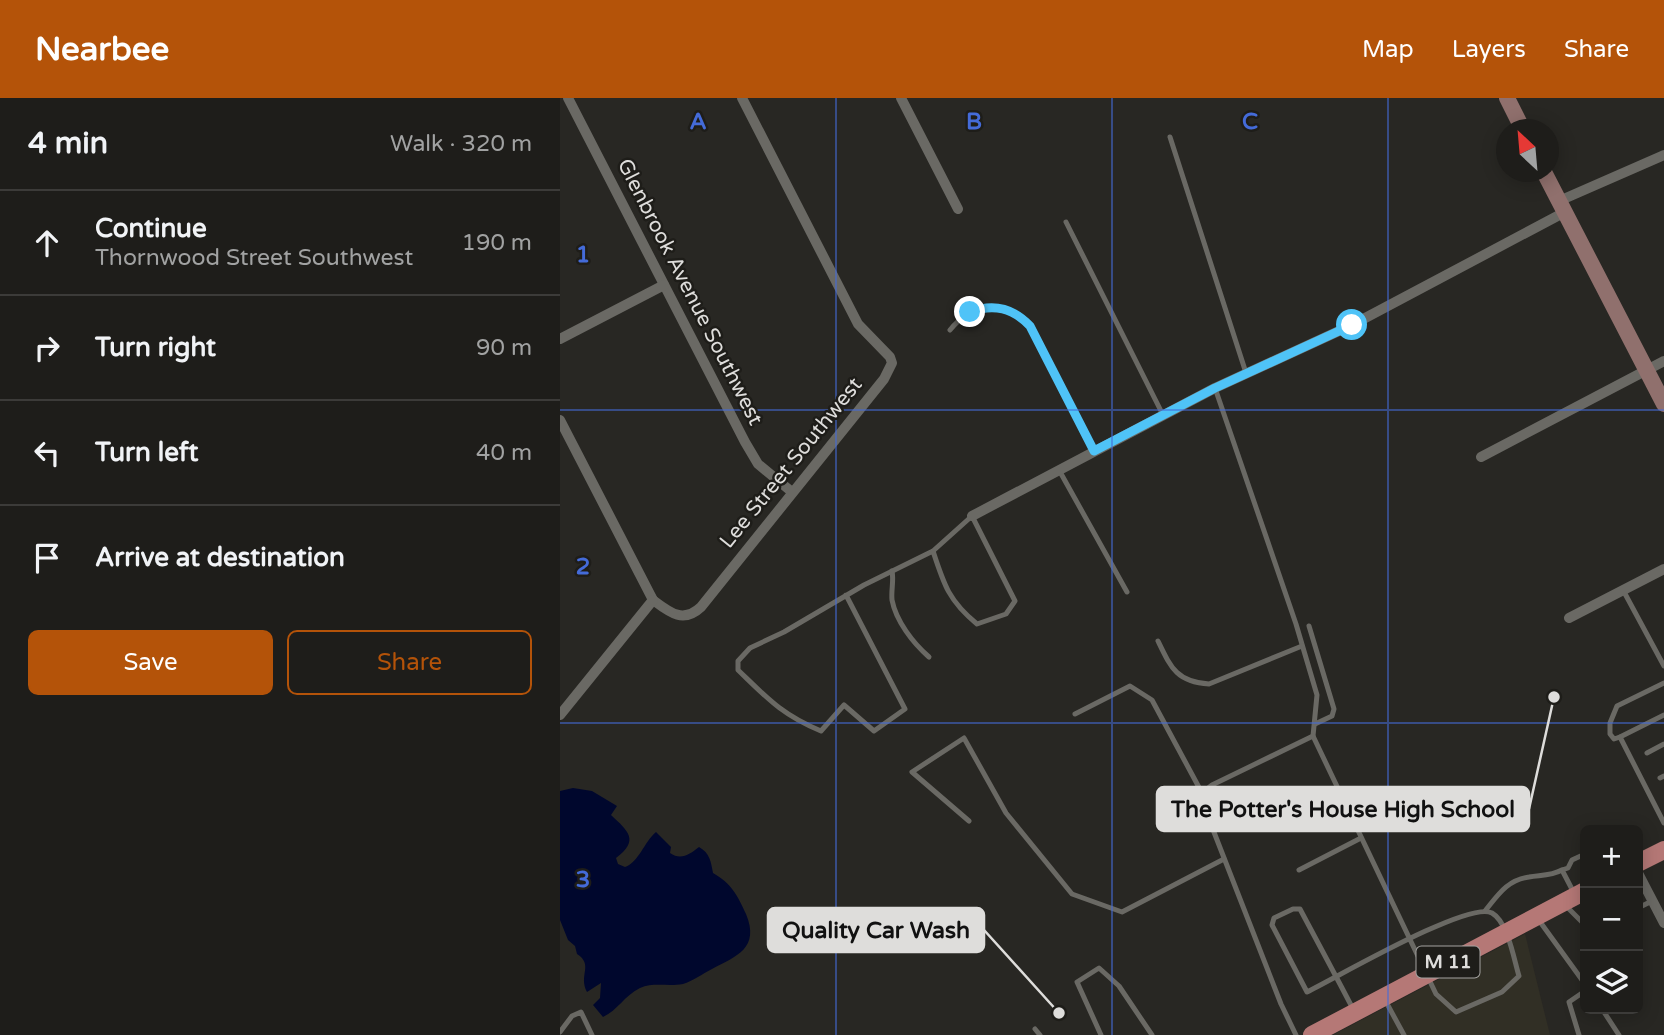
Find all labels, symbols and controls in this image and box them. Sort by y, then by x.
text: Nearbee [35,30,169,69]
text: Map [1362,35,1414,64]
text: Layers [1452,35,1526,64]
text: Share [1564,35,1629,64]
text: A [689,108,707,136]
text: B [966,108,982,136]
text: C [1242,108,1258,136]
north arrow [1496,119,1559,182]
text: 4 min [28,125,108,162]
text: Walk · 320 m [390,130,532,158]
street label: Glenbrook Avenue Southwest [612,155,768,429]
text: Continue [95,213,207,244]
icon: ahead [28,224,66,262]
text: 190 m [462,229,532,257]
text: 1 [576,241,590,269]
text: Thornwood Street Southwest [95,244,413,272]
route end [954,296,985,327]
route start [1336,309,1367,340]
icon: right [28,329,66,367]
text: Turn right [95,332,216,363]
text: 90 m [476,334,532,362]
street label: Lee Street Southwest [714,373,868,553]
icon: left [28,434,66,472]
text: Turn left [95,437,198,468]
text: 40 m [476,439,532,467]
icon: arrive [28,539,66,577]
text: Arrive at destination [95,542,345,573]
text: 2 [576,553,590,581]
button: Save [28,630,273,695]
button: Share [287,630,532,695]
callout: The Potter's House High School [1157,787,1529,831]
text: The Potter's House High School [1170,796,1515,824]
map controls [1580,825,1643,1014]
button: + [1580,825,1643,888]
text: 3 [576,866,590,894]
button: − [1580,888,1643,951]
callout: Quality Car Wash [768,908,984,952]
text: Quality Car Wash [782,917,970,945]
road number: M 11 [1416,946,1480,978]
button: layers [1580,951,1643,1014]

